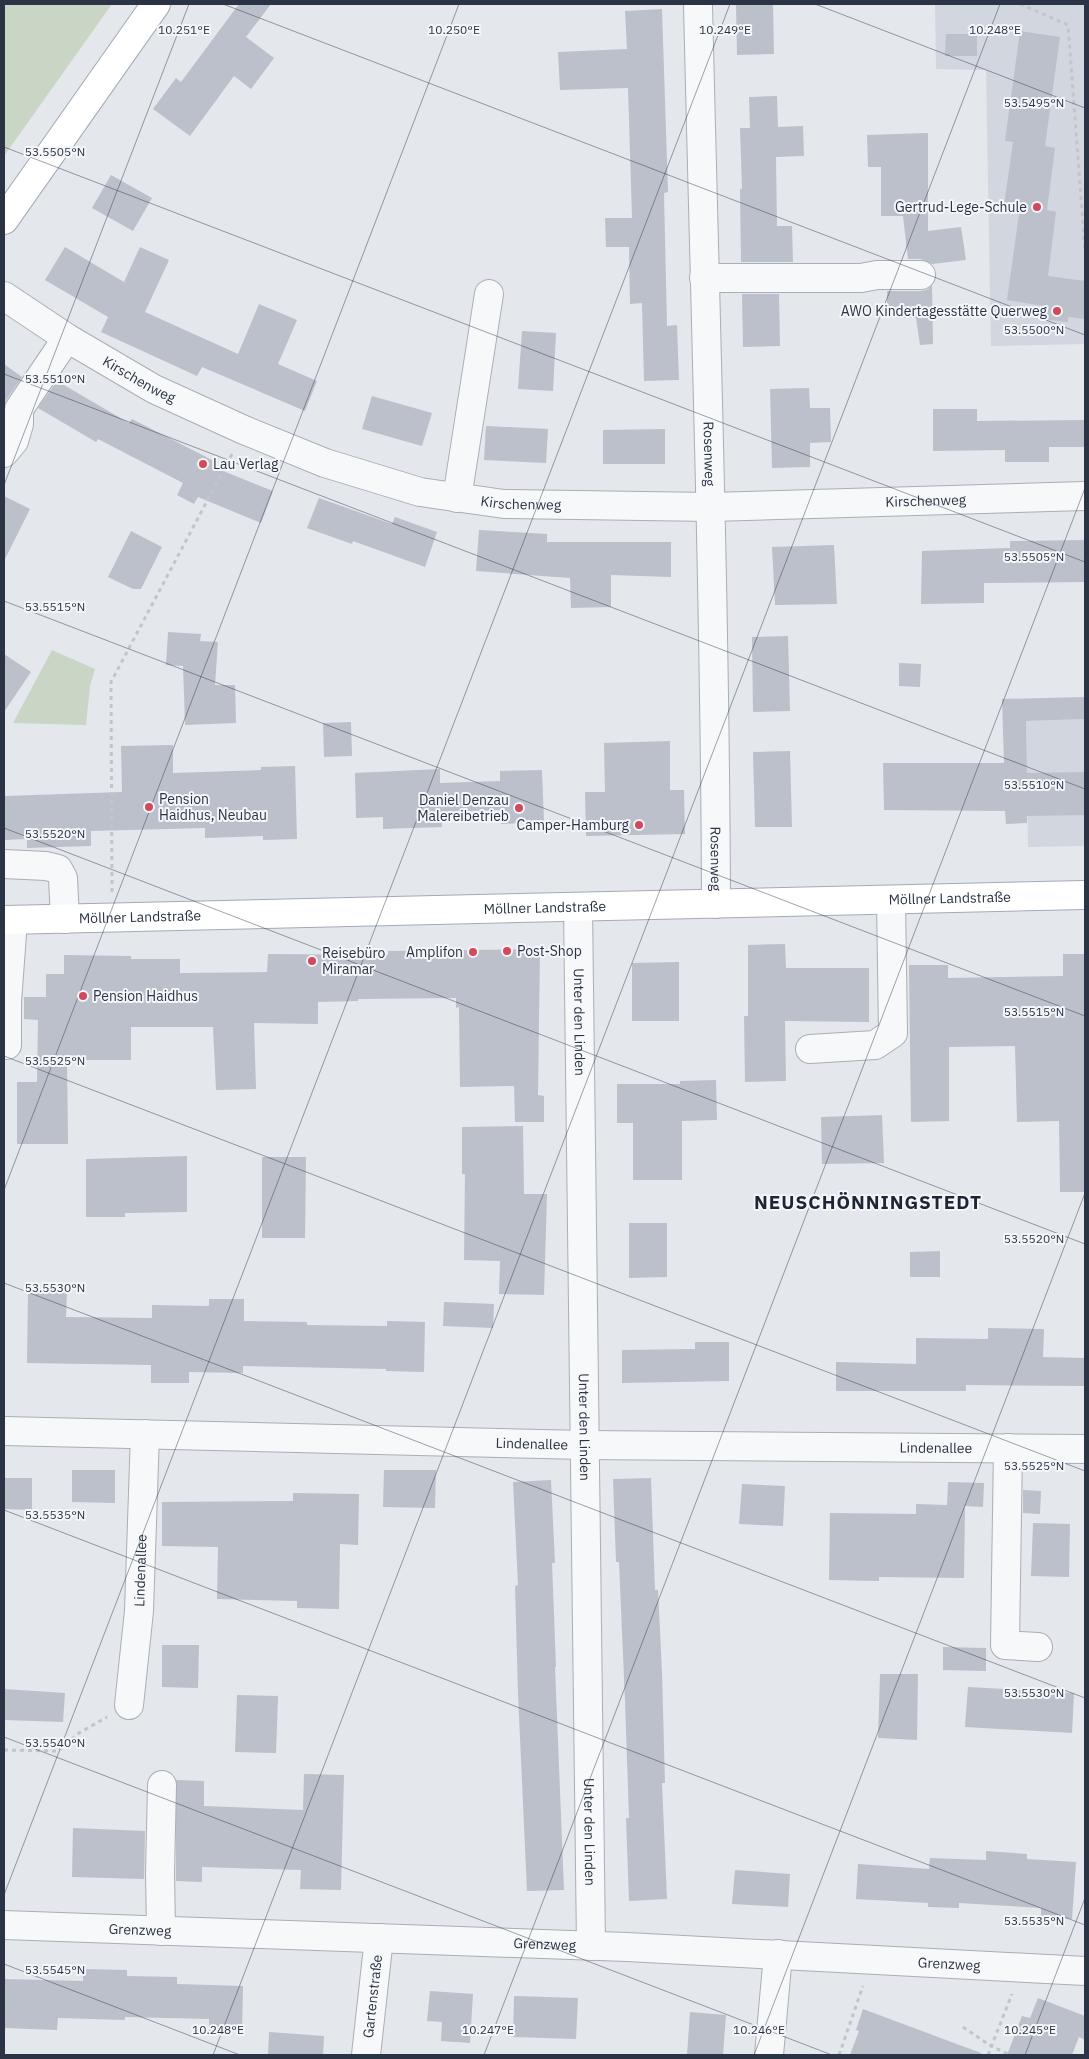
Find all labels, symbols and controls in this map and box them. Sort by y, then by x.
text: 10.251°E [158,22,210,37]
text: 10.250°E [428,22,480,37]
text: 10.249°E [699,22,751,37]
text: 10.248°E [969,22,1021,37]
text: 53.5495°N [1004,95,1064,110]
text: 53.5505°N [25,144,85,159]
place label: Gertrud-Lege-Schule [895,198,1027,216]
marker: Gertrud-Lege-Schule [1031,201,1043,213]
place label: AWO Kindertagesstätte Querweg [841,302,1048,320]
marker: AWO Kindertagesstätte Querweg [1051,305,1063,317]
text: 53.5500°N [1004,322,1064,337]
street label: Kirschenweg [99,352,179,407]
text: 53.5510°N [25,371,85,386]
street label: Rosenweg [699,421,719,487]
place label: Lau Verlag [213,455,279,473]
marker: Lau Verlag [197,458,209,470]
street label: Kirschenweg [885,490,967,511]
street label: Kirschenweg [479,492,562,514]
text: 53.5505°N [1004,549,1064,564]
text: 53.5515°N [25,599,85,614]
text: 53.5510°N [1004,777,1064,792]
place label: Pension Haidhus, Neubau [159,790,267,824]
place label: Daniel Denzau Malereibetrieb [417,791,509,825]
marker: Pension Haidhus, Neubau [143,801,155,813]
marker: Daniel Denzau Malereibetrieb [513,802,525,814]
place label: Camper-Hamburg [516,816,630,834]
marker: Camper-Hamburg [633,819,645,831]
text: 53.5520°N [25,826,85,841]
street label: Rosenweg [707,826,725,892]
street label: Möllner Landstraße [888,888,1011,909]
street label: Möllner Landstraße [483,897,607,918]
street label: Möllner Landstraße [79,906,202,927]
place label: Post-Shop [517,942,582,960]
place label: Amplifon [406,943,463,961]
place label: Reisebüro Miramar [322,944,386,978]
marker: Post-Shop [501,945,513,957]
marker: Amplifon [467,946,479,958]
marker: Reisebüro Miramar [306,955,318,967]
street label: Unter den Linden [570,968,589,1076]
place label: Pension Haidhus [93,987,198,1005]
marker: Pension Haidhus [77,990,89,1002]
text: 53.5515°N [1004,1004,1064,1019]
text: 53.5525°N [25,1053,85,1068]
district label: NEUSCHÖNNINGSTEDT [754,1190,982,1214]
text: 53.5520°N [1004,1231,1064,1246]
text: 53.5530°N [25,1280,85,1295]
street label: Unter den Linden [575,1373,594,1481]
street label: Lindenallee [495,1434,569,1454]
street label: Lindenallee [899,1439,973,1457]
text: 53.5525°N [1004,1458,1064,1473]
text: 53.5535°N [25,1507,85,1522]
street label: Lindenallee [130,1534,151,1607]
text: 53.5530°N [1004,1685,1064,1700]
text: 53.5540°N [25,1735,85,1750]
street label: Unter den Linden [580,1778,599,1886]
text: 53.5535°N [1004,1913,1064,1928]
street label: Grenzweg [108,1920,172,1940]
street label: Grenzweg [513,1934,577,1954]
street label: Gartenstraße [359,1953,386,2039]
street label: Grenzweg [917,1953,982,1975]
text: 53.5545°N [25,1962,85,1977]
text: 10.248°E [192,2022,244,2037]
text: 10.247°E [462,2022,514,2037]
text: 10.246°E [733,2022,785,2037]
text: 10.245°E [1004,2022,1056,2037]

